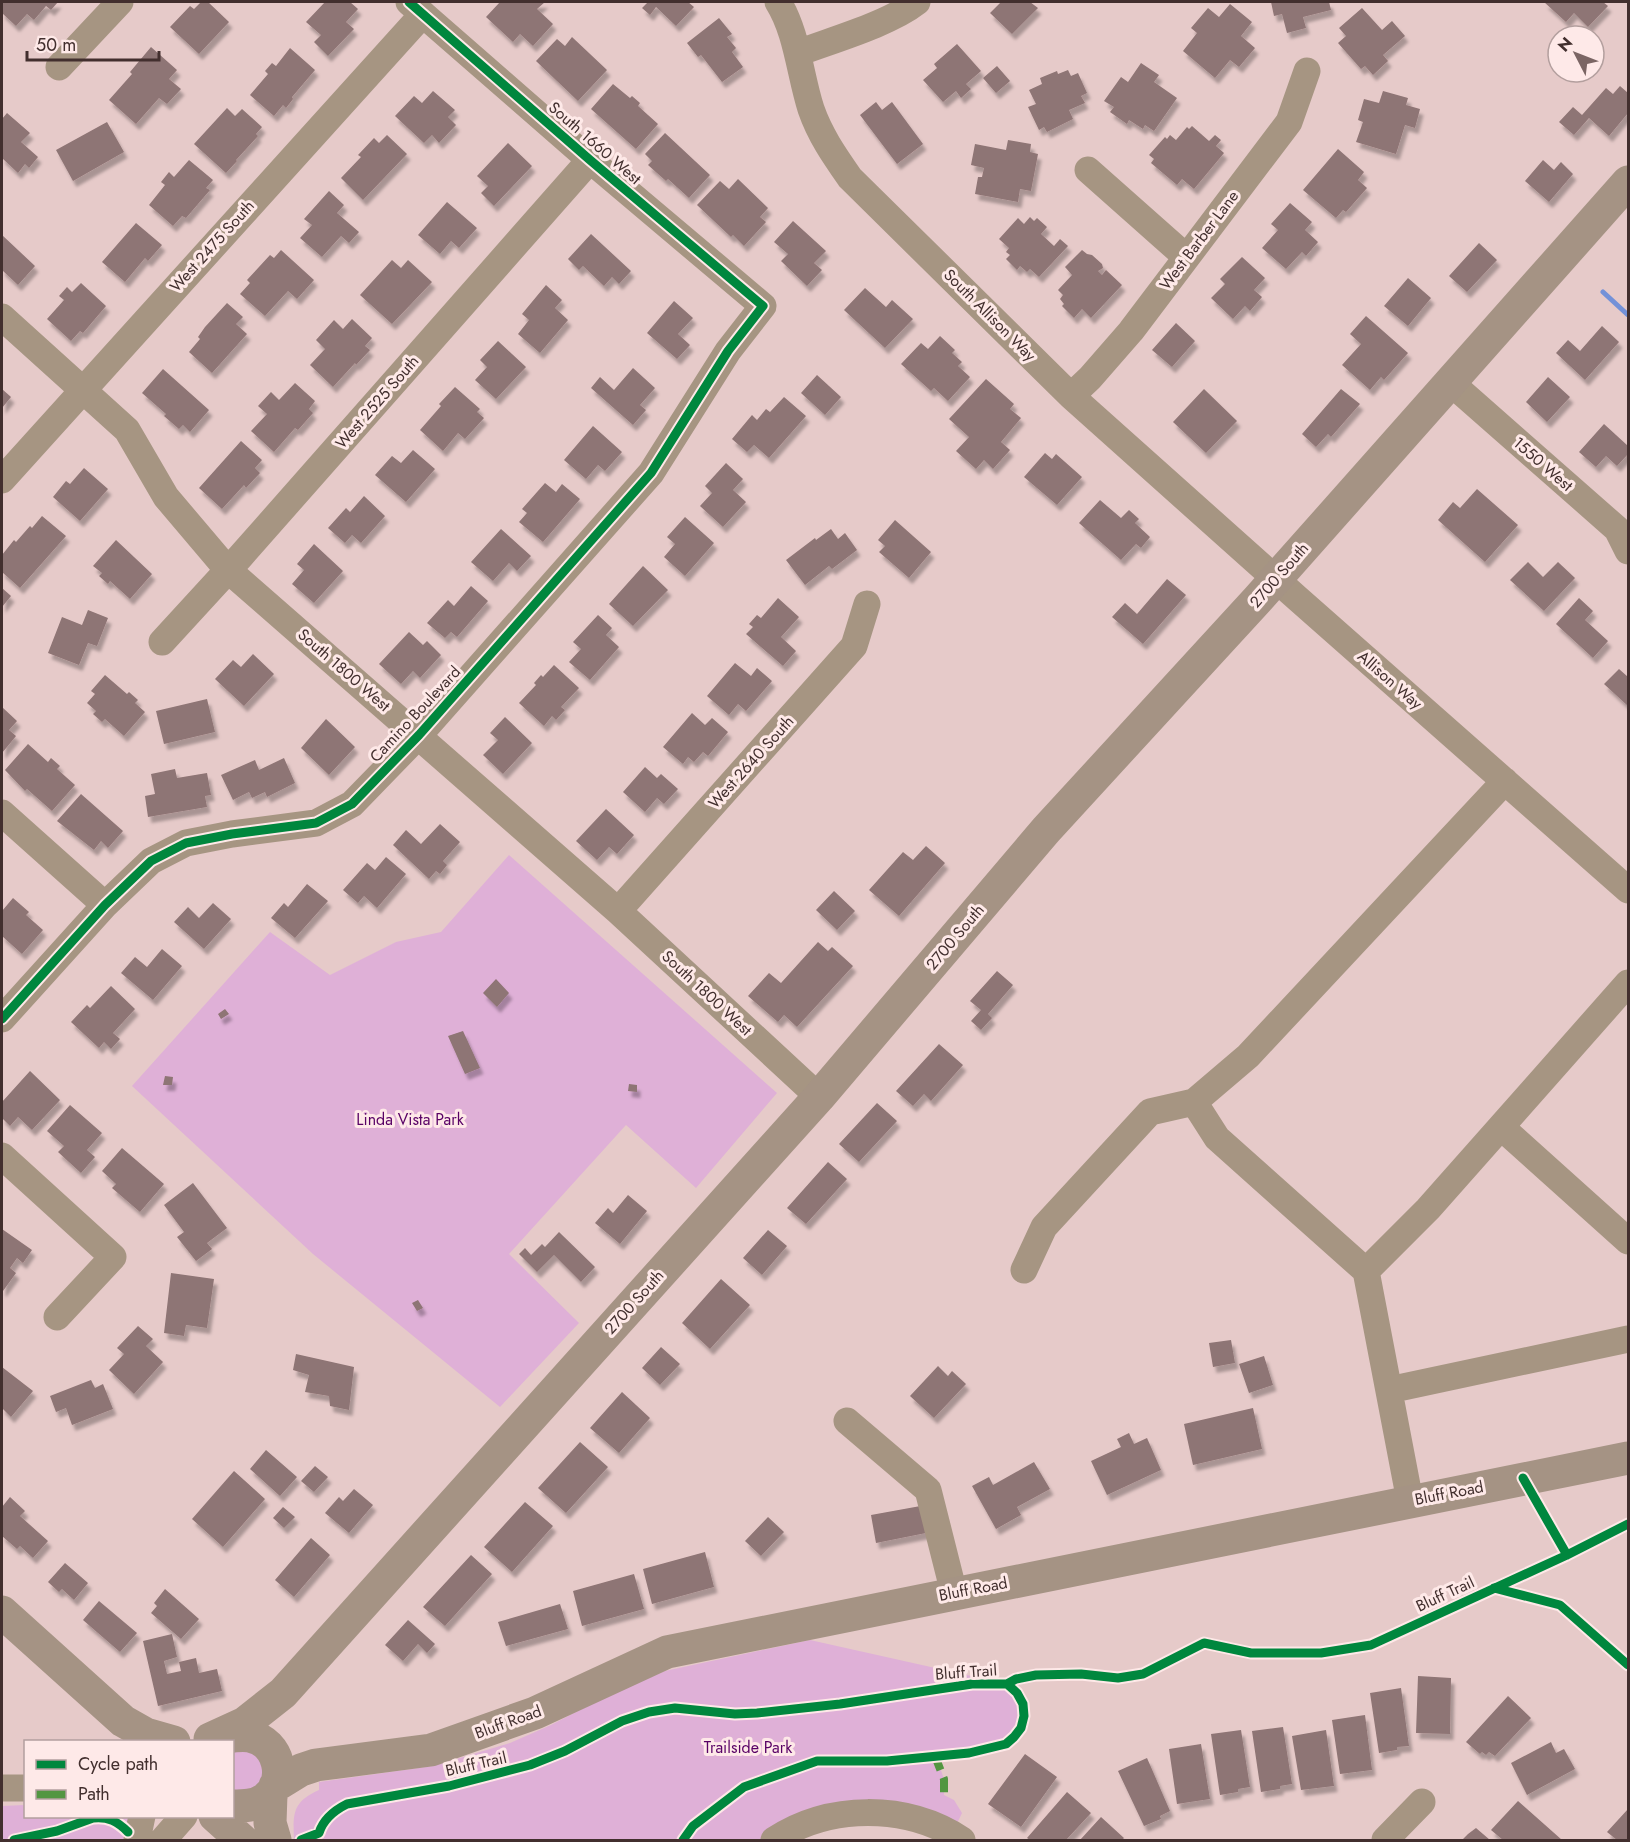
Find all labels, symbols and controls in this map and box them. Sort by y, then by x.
scale bar [27,24,159,62]
north arrow [1546,24,1606,84]
text: 50 m [36,32,76,58]
text: N [1552,32,1578,57]
street label: South 1660 West [544,96,646,190]
street label: West Barber Lane [1154,185,1244,295]
street label: West 2475 South [164,195,260,297]
street label: South Allison Way [939,264,1042,367]
street label: West 2525 South [330,350,424,454]
street label: 1550 West [1508,431,1578,497]
street label: 2700 South [1244,537,1314,613]
street label: South 1800 West [293,623,395,717]
street label: Allison Way [1353,645,1428,715]
street label: Camino Boulevard [364,661,466,767]
street label: West 2640 South [703,710,799,814]
street label: 2700 South [921,899,989,975]
street label: South 1800 West [657,945,757,1041]
park label: Linda Vista Park [356,1108,465,1131]
street label: 2700 South [599,1265,669,1339]
street label: Bluff Road [1413,1475,1485,1511]
street label: Bluff Trail [1412,1570,1478,1618]
street label: Bluff Road [937,1571,1009,1607]
street label: Bluff Trail [934,1658,998,1686]
street label: Bluff Road [471,1699,545,1745]
park label: Trailside Park [704,1736,793,1759]
legend [24,1740,234,1818]
street label: Bluff Trail [443,1746,509,1782]
text: Cycle path [78,1751,158,1777]
text: Path [78,1781,110,1807]

